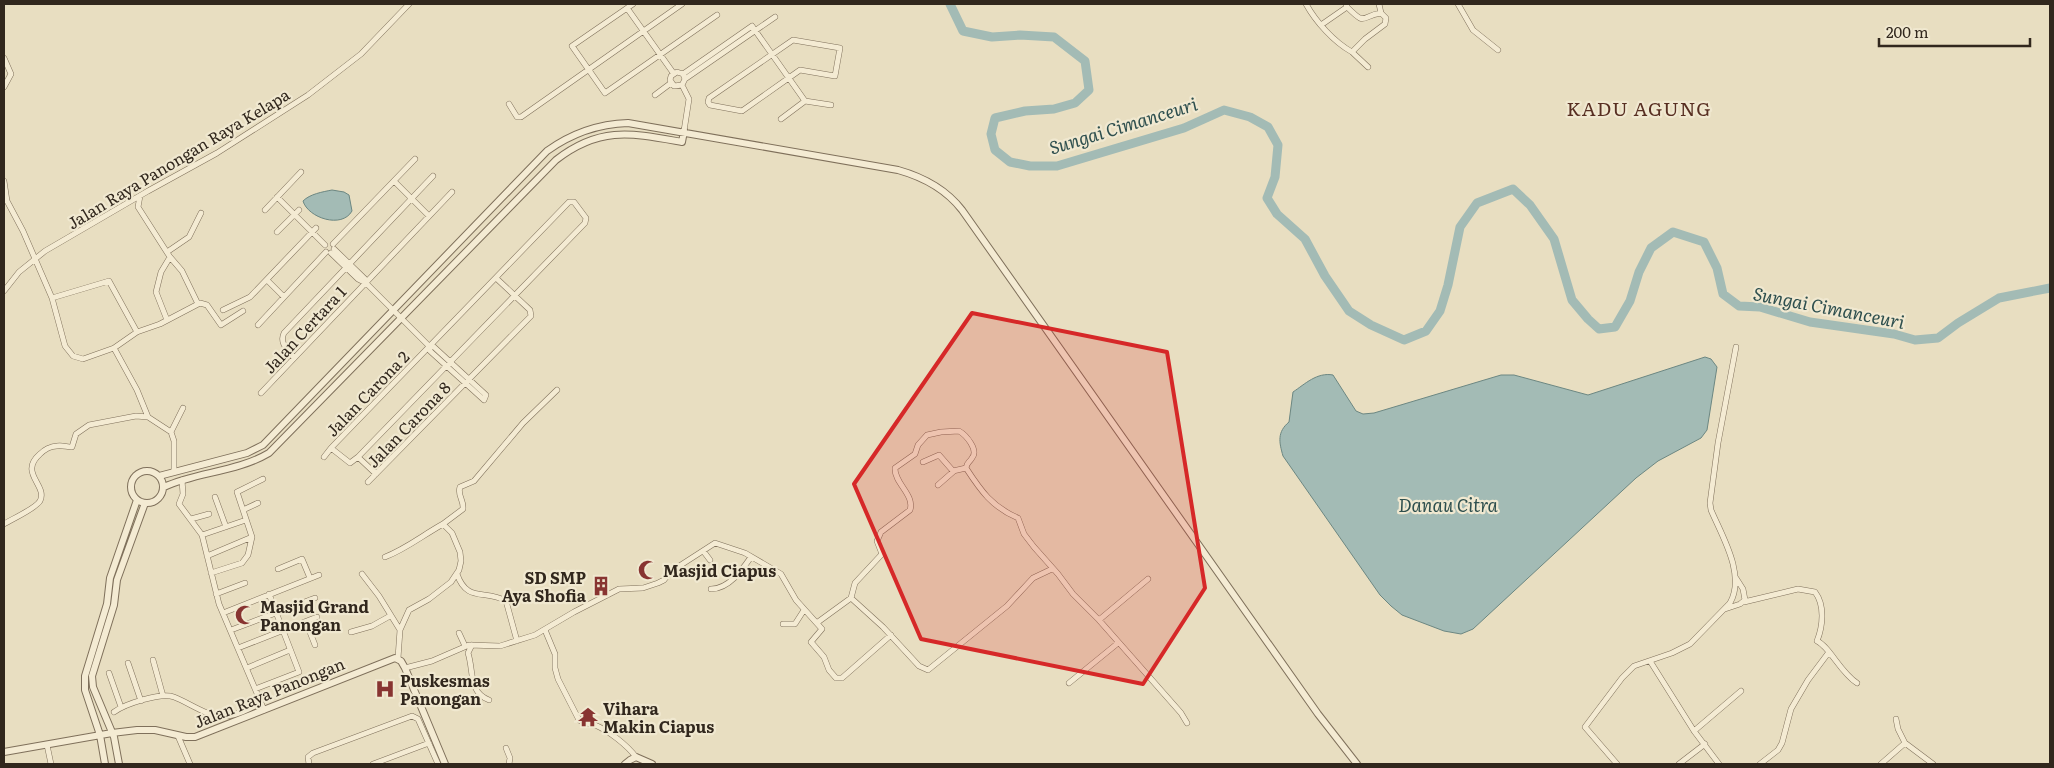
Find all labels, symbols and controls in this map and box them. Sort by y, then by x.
scale bar [1879,15,2030,47]
text: 200 m [1886,20,1929,43]
street label: Jalan Raya Panongan Raya Kelapa [62,82,294,234]
water label: Sungai Cimanceuri [1046,89,1201,160]
district label: KADU AGUNG [1566,94,1712,122]
street label: Jalan Certara 1 [257,279,351,378]
water label: Sungai Cimanceuri [1751,279,1908,335]
street label: Jalan Carona 2 [320,345,414,441]
street label: Jalan Carona 8 [361,375,456,473]
water label: Danau Citra [1398,491,1498,518]
place label: Masjid Ciapus [663,558,776,582]
mosque icon: Masjid Ciapus [637,559,659,581]
place label: SD SMP Aya Shofia [502,565,587,607]
building icon: SD SMP Aya Shofia [590,575,612,597]
place label: Masjid Grand Panongan [260,594,370,636]
mosque icon: Masjid Grand Panongan [234,604,256,626]
street label: Jalan Raya Panongan [190,651,348,733]
place label: Puskesmas Panongan [400,668,490,710]
hospital icon: Puskesmas Panongan [374,678,396,700]
place label: Vihara Makin Ciapus [603,696,714,738]
temple icon: Vihara Makin Ciapus [577,706,599,728]

